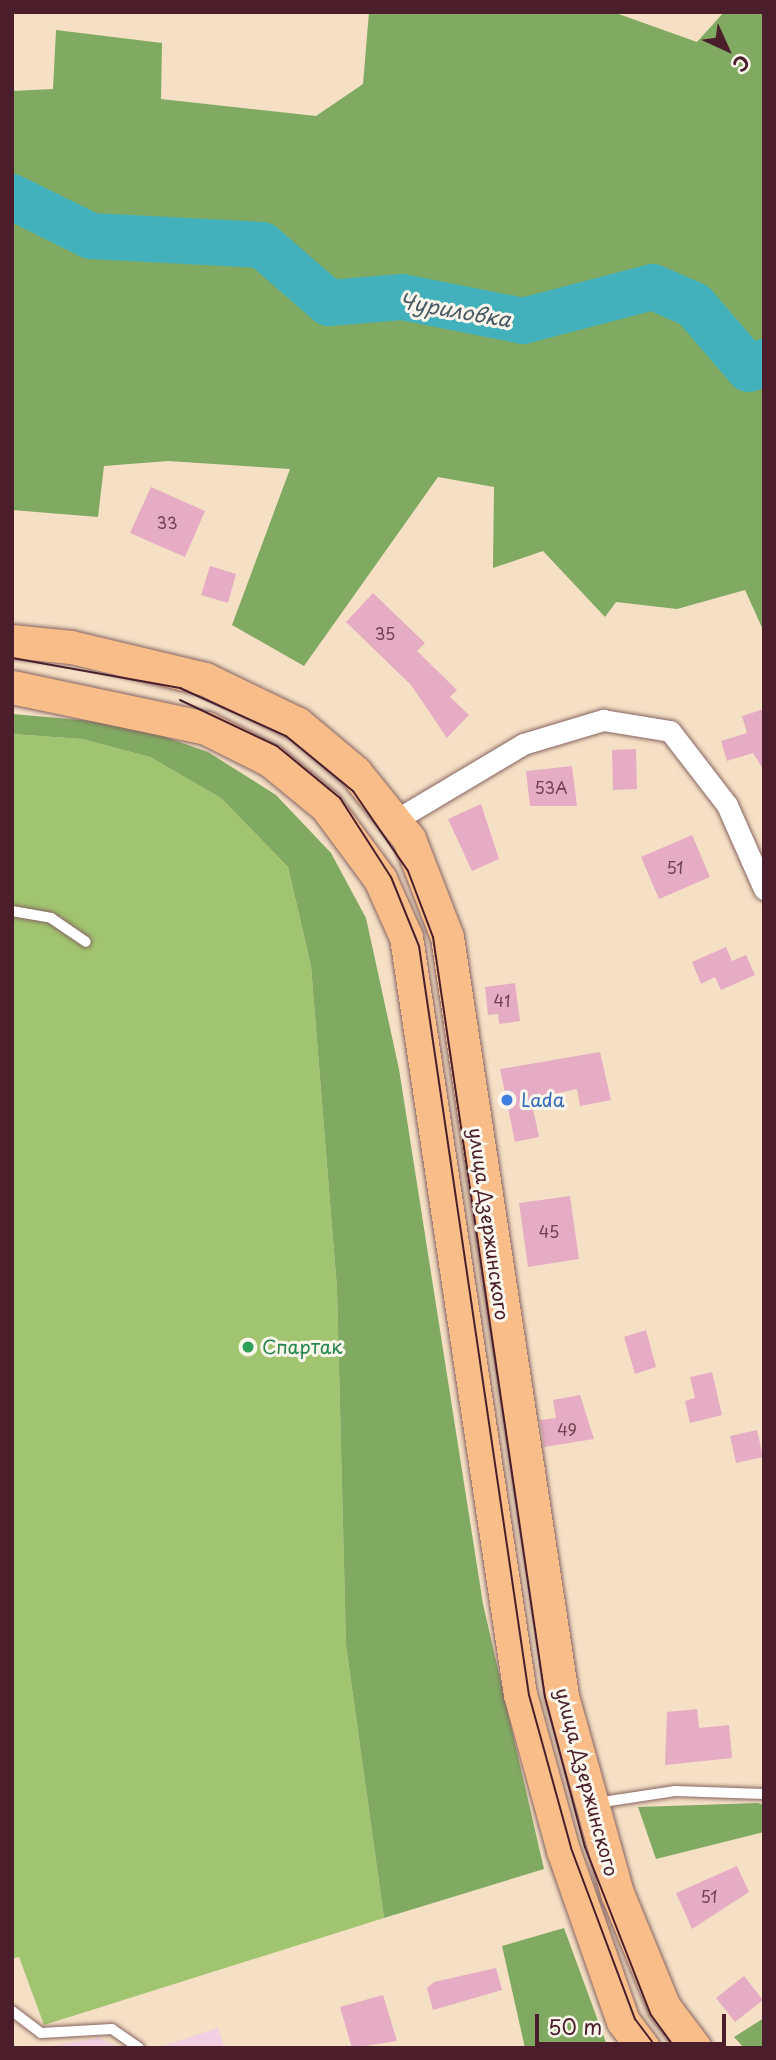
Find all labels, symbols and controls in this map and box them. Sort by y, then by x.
north arrow [692,14,762,84]
text: С [727,49,757,79]
water label: Чуриловка [397,287,513,331]
house number: 33 [156,512,178,532]
house number: 35 [375,623,395,643]
house number: 53А [535,777,567,797]
house number: 51 [666,857,684,877]
house number: 41 [494,990,510,1010]
place label: Lada [521,1089,565,1111]
marker: Lada [499,1092,515,1108]
street label: улица Дзержинского [464,1126,514,1322]
house number: 45 [539,1221,559,1241]
place label: Спартак [262,1336,342,1358]
marker: Спартак [240,1339,256,1355]
house number: 49 [557,1419,577,1439]
street label: улица Дзержинского [551,1685,623,1879]
house number: 51 [700,1886,718,1906]
scale bar [538,2000,729,2044]
text: 50 m [548,2010,602,2042]

